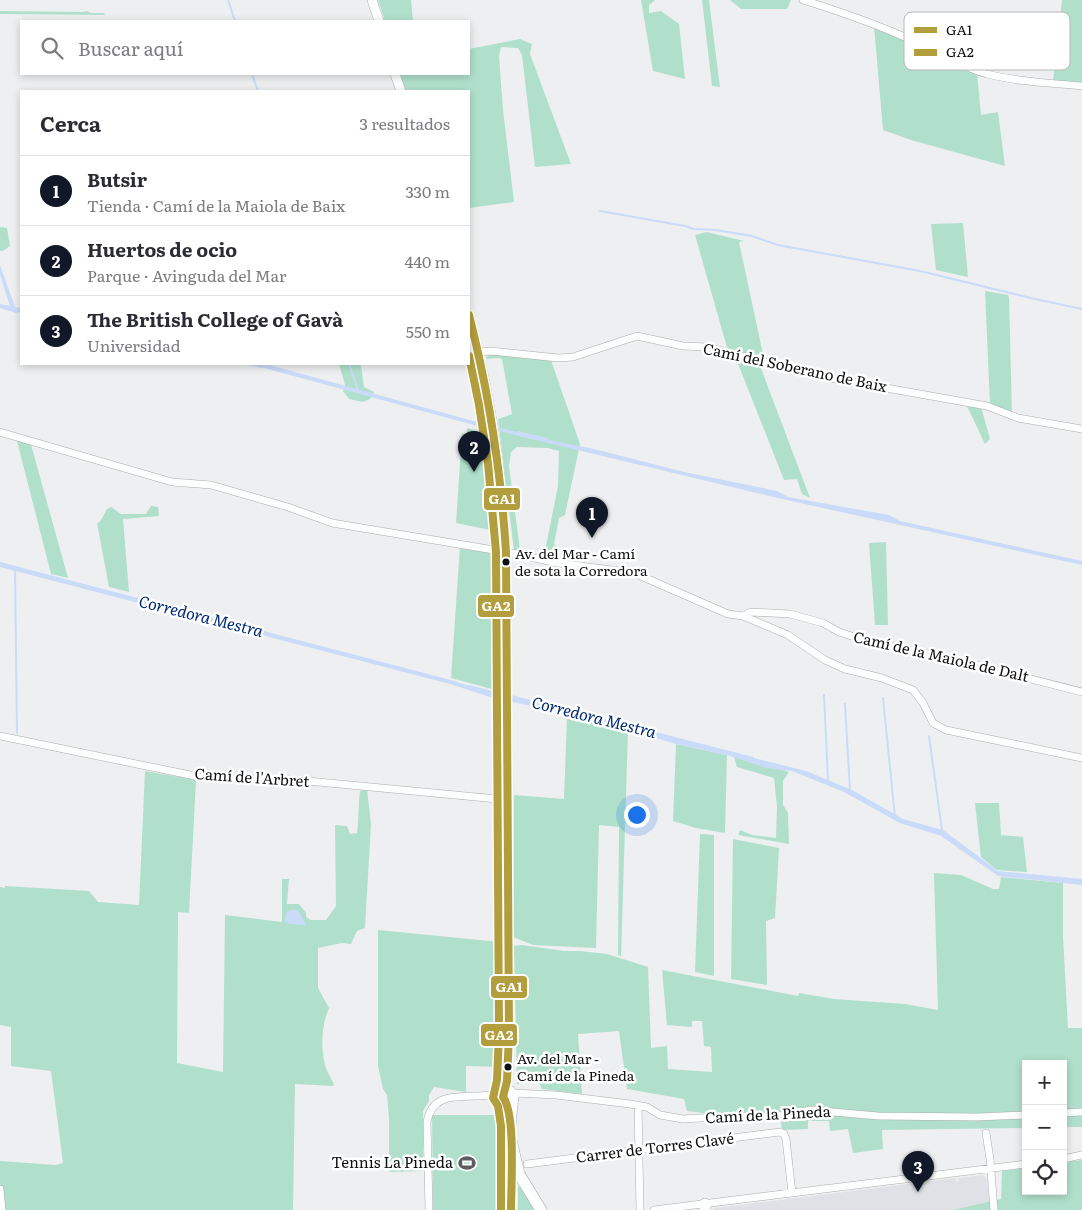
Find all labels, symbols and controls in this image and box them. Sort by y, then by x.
legend [904,12,1070,70]
text: GA1 [946,19,973,39]
search box [20,20,470,75]
icon: search [38,34,66,62]
text: Buscar aquí [78,34,183,62]
text: GA2 [946,41,974,61]
text: Cerca [40,107,101,138]
text: 3 resultados [359,111,450,135]
text: Butsir [87,165,147,193]
text: 1 [53,179,59,203]
text: 330 m [405,179,450,203]
text: Tienda · Camí de la Maiola de Baix [87,193,345,217]
text: Huertos de ocio [87,235,237,263]
text: 2 [52,249,60,273]
text: 440 m [404,249,450,273]
text: Parque · Avinguda del Mar [87,263,287,287]
text: The British College of Gavà [87,305,343,333]
text: 3 [52,319,60,343]
text: 550 m [406,319,450,343]
text: Universidad [87,333,181,357]
street label: Camí del Soberano de Baix [701,336,890,397]
pin: 2 [458,431,490,472]
line badge: GA1 [483,487,521,511]
text: GA1 [488,488,516,508]
pin: 1 [576,497,608,538]
place label: Av. del Mar - Camí de sota la Corredora [515,543,648,580]
marker: Av. del Mar - Camí de sota la Corredora [501,557,511,567]
water label: Corredora Mestra [136,588,267,642]
line badge: GA2 [477,594,515,618]
text: GA2 [482,595,511,615]
street label: Camí de la Maiola de Dalt [851,624,1031,687]
water label: Corredora Mestra [529,689,660,743]
street label: Camí de l'Arbret [194,761,310,792]
your location [624,802,650,828]
line badge: GA1 [490,975,528,999]
text: GA1 [495,976,523,996]
line badge: GA2 [480,1023,518,1047]
text: GA2 [485,1024,514,1044]
place label: Av. del Mar - Camí de la Pineda [517,1048,635,1085]
map controls [1022,1060,1067,1195]
button: + [1022,1060,1067,1105]
marker: Av. del Mar - Camí de la Pineda [503,1062,513,1072]
street label: Camí de la Pineda [705,1099,832,1128]
button: − [1022,1105,1067,1150]
street label: Carrer de Torres Clavé [574,1125,735,1168]
place label: Tennis La Pineda [331,1150,454,1173]
button: locate [1022,1150,1067,1195]
pin: 3 [902,1151,934,1192]
sports icon: Tennis La Pineda [457,1153,477,1173]

